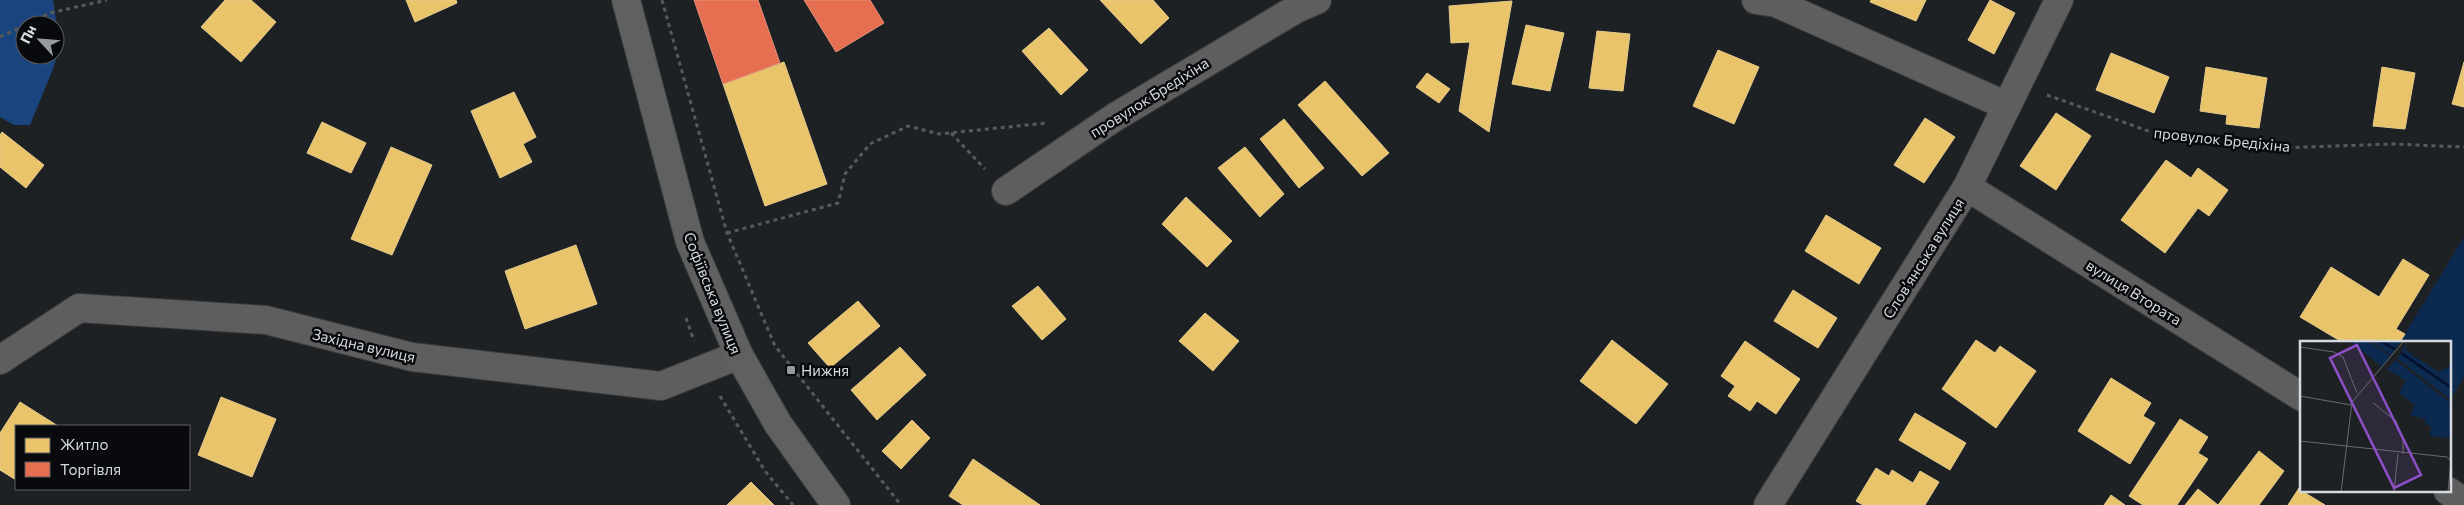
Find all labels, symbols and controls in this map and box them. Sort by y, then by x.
north arrow [15,15,65,65]
text: Пн [16,22,40,46]
street label: провулок Бредіхіна [1086,53,1212,141]
street label: провулок Бредіхіна [2153,123,2291,155]
street label: Словʼянська вулиця [1879,194,1967,322]
street label: Софіївська вулиця [680,229,746,357]
street label: вулиця Втората [2083,256,2185,328]
street label: Західна вулиця [311,324,417,366]
inset map [2300,341,2452,492]
place label: Нижня [801,361,849,379]
marker: Нижня [785,364,797,376]
legend [15,425,190,490]
text: Житло [60,435,108,453]
text: Торгівля [60,460,121,478]

